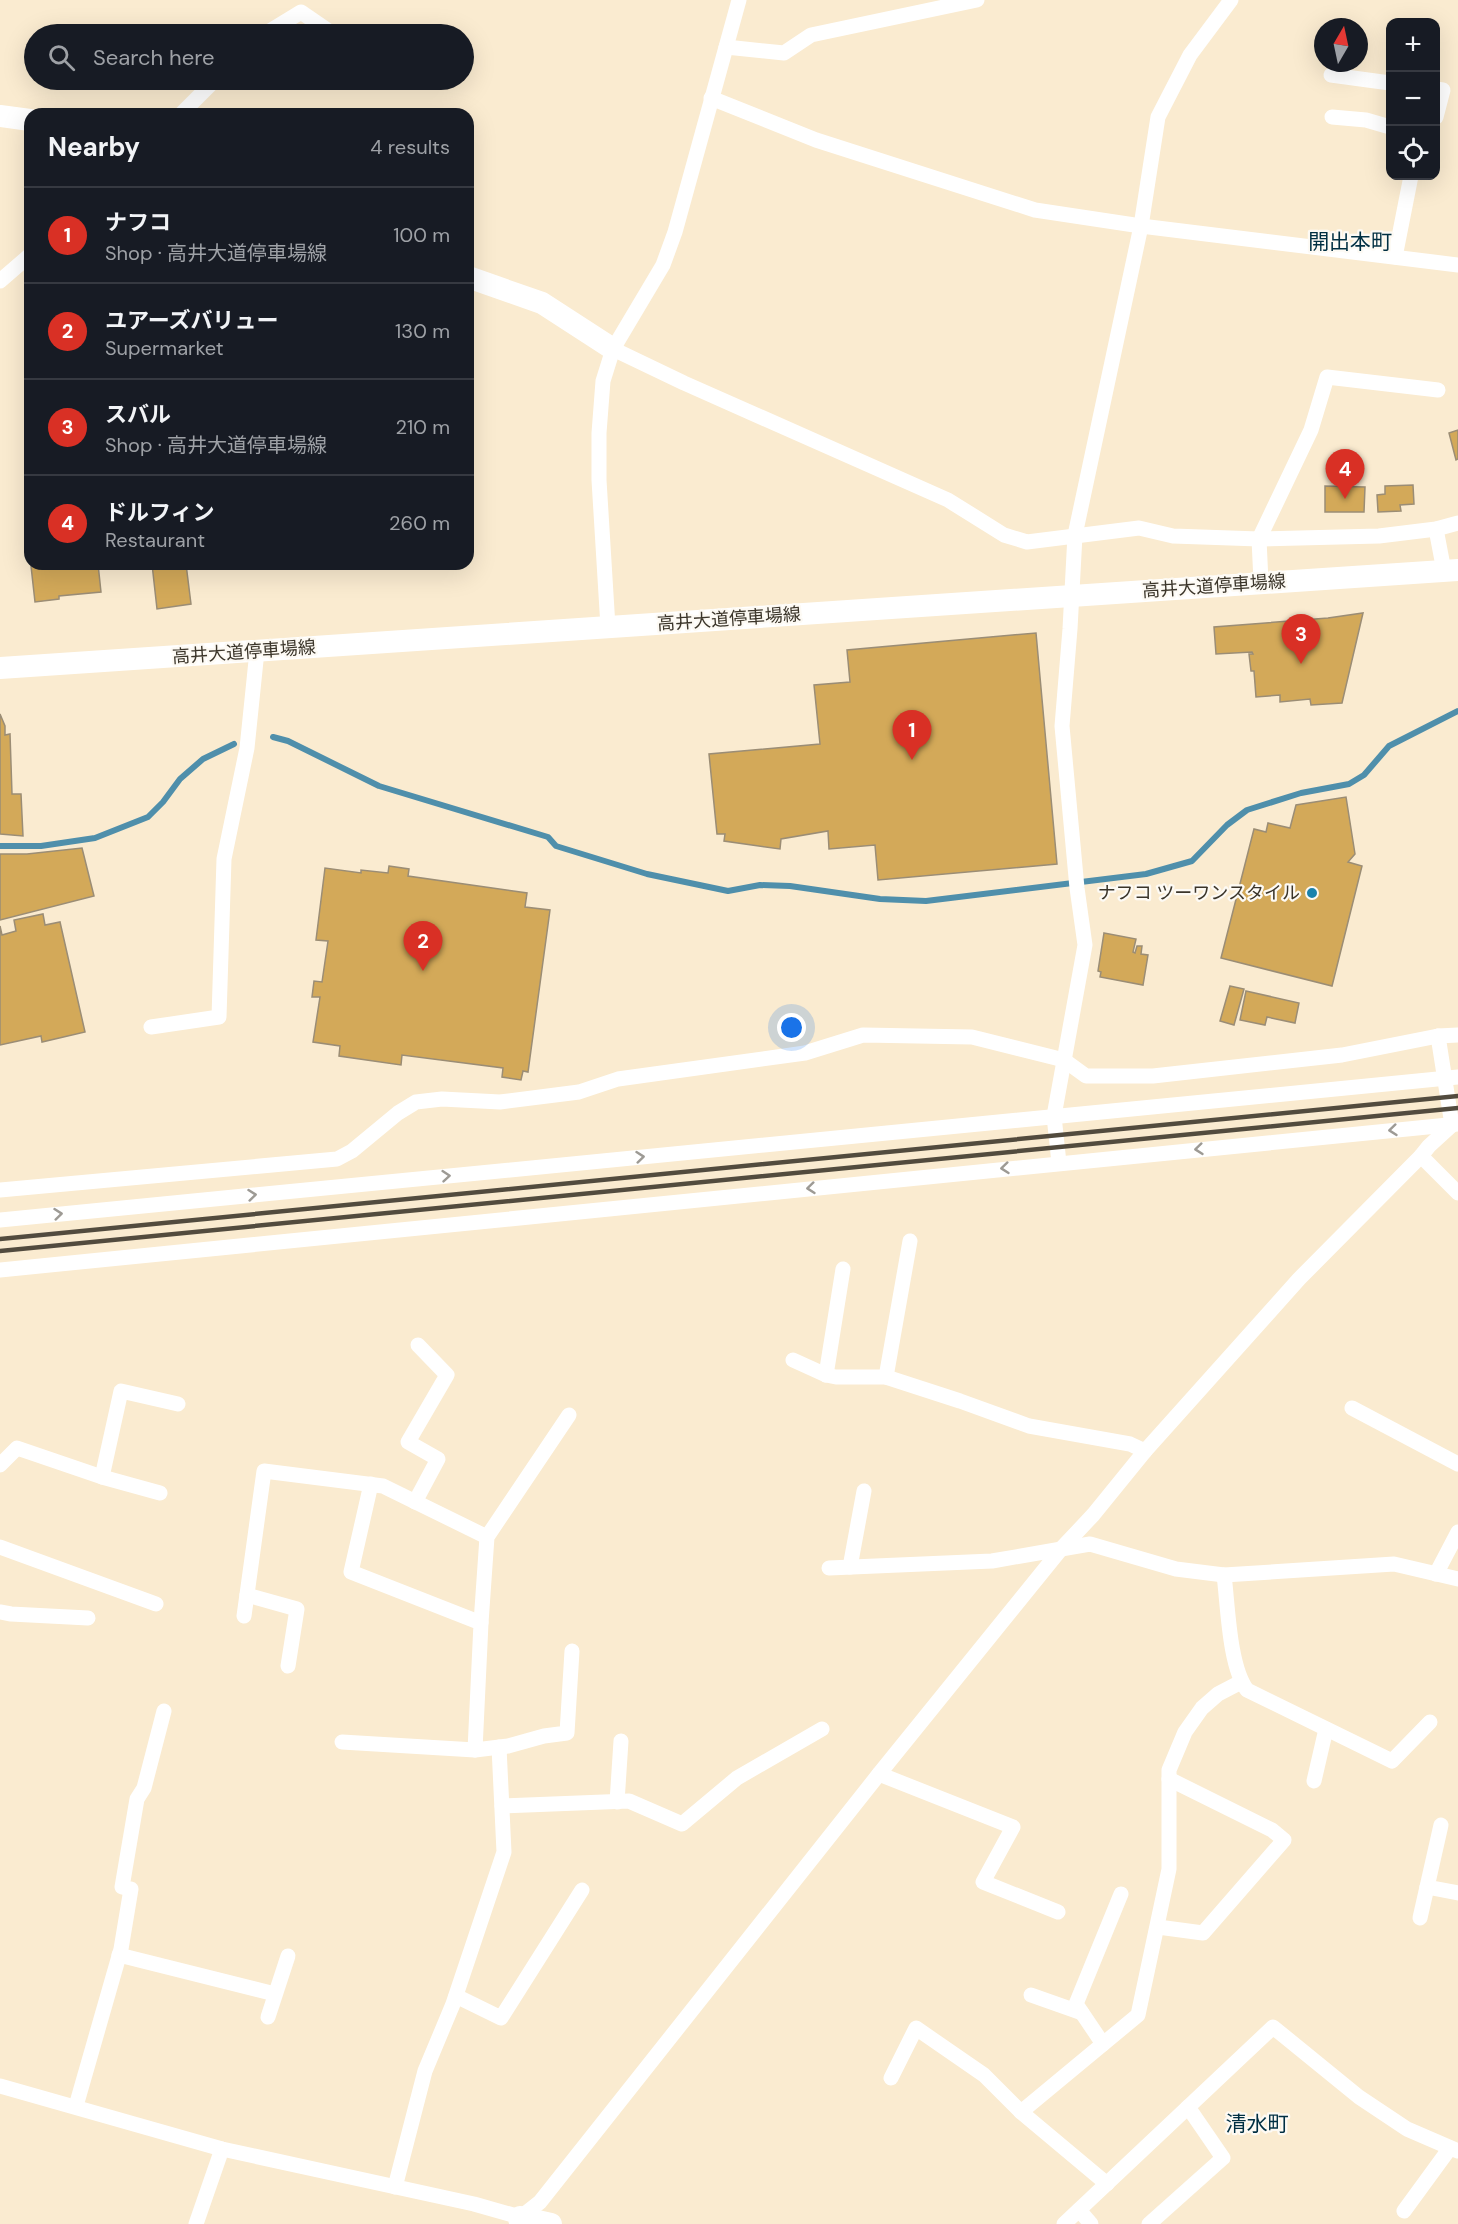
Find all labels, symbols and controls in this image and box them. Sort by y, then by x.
north arrow [1314,18,1368,72]
map controls [1386,18,1440,180]
button: + [1386,18,1440,72]
search box [24,24,474,90]
icon: search [45,41,78,74]
text: Search here [93,43,214,72]
button: − [1386,72,1440,126]
button: locate [1386,126,1440,180]
text: Nearby [48,130,140,164]
text: 4 results [370,134,450,160]
text: ナフコ [105,208,171,237]
text: 1 [64,222,71,248]
text: 100 m [393,222,450,248]
district label: 開出本町 [1308,228,1392,256]
text: Shop · 高井大道停車場線 [105,240,327,266]
text: ユアーズバリュー [105,306,279,335]
text: 2 [62,318,73,344]
text: 130 m [395,318,450,344]
text: Supermarket [105,335,224,361]
text: スバル [105,400,171,429]
text: 3 [61,414,74,440]
text: 210 m [395,414,450,440]
text: Shop · 高井大道停車場線 [105,432,327,458]
pin: 4 [1326,450,1364,499]
text: ドルフィン [105,498,215,527]
text: 4 [61,510,74,536]
text: 260 m [389,510,450,536]
text: Restaurant [105,527,205,553]
street label: 高井大道停車場線 [1141,569,1287,603]
street label: 高井大道停車場線 [656,602,802,636]
pin: 3 [1282,614,1320,664]
street label: 高井大道停車場線 [171,635,317,669]
pin: 1 [892,710,932,760]
place label: ナフコ ツーワンスタイル [1098,881,1300,905]
marker: ナフコ ツーワンスタイル [1305,886,1319,900]
pin: 2 [404,922,442,971]
your location [777,1013,806,1042]
one-way arrow [1389,1123,1398,1136]
one-way arrow [1195,1142,1204,1155]
one-way arrow [636,1151,645,1164]
one-way arrow [1001,1162,1010,1174]
one-way arrow [442,1170,451,1183]
one-way arrow [807,1181,816,1194]
one-way arrow [248,1189,257,1202]
one-way arrow [54,1208,63,1221]
district label: 清水町 [1226,2110,1289,2138]

